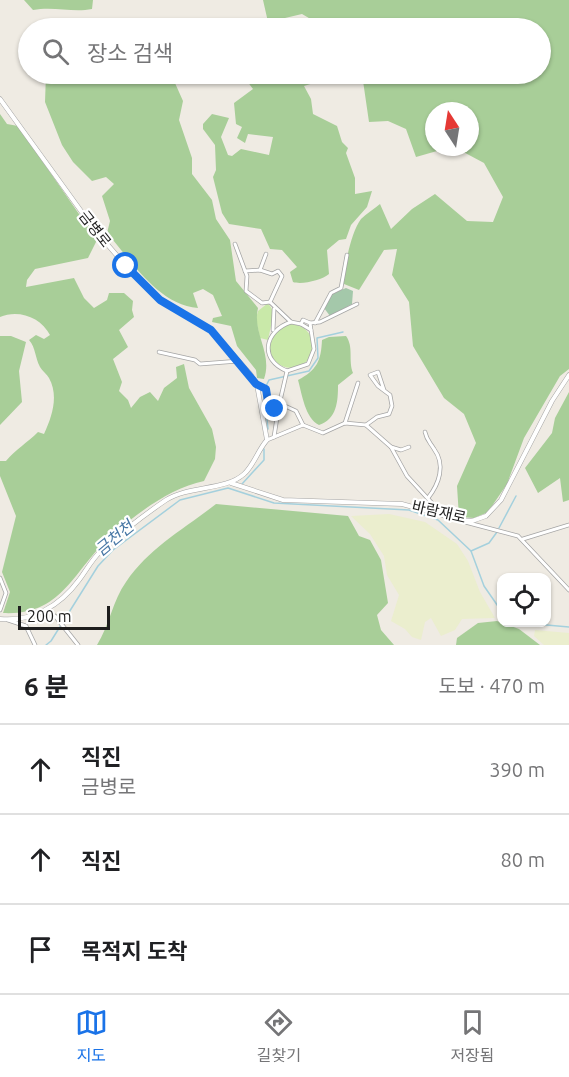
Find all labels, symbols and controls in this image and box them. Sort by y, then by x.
search box [18,18,551,84]
icon: search [39,35,72,68]
text: 장소 검색 [87,40,173,65]
north arrow [425,102,479,156]
street label: 금병로 [76,207,115,250]
route start [112,252,138,278]
route end [261,395,287,421]
street label: 바람재로 [410,497,468,526]
water label: 금천천 [91,515,138,559]
map controls [497,573,551,627]
button: locate [497,573,551,627]
scale bar [18,603,110,630]
text: 200 m [27,607,72,625]
text: 6 분 [24,672,69,701]
text: 도보 · 470 m [438,674,545,697]
text: 직진 [81,744,121,769]
icon: ahead [24,753,57,786]
text: 390 m [489,758,545,781]
text: 금병로 [81,775,136,798]
icon: ahead [24,843,57,876]
text: 직진 [81,848,121,873]
text: 80 m [501,848,545,871]
icon: arrive [24,933,57,966]
text: 목적지 도착 [81,938,187,963]
tab: 지도 [75,1006,108,1066]
tab: 길찾기 [257,1006,301,1066]
tab: 저장됨 [450,1006,494,1066]

